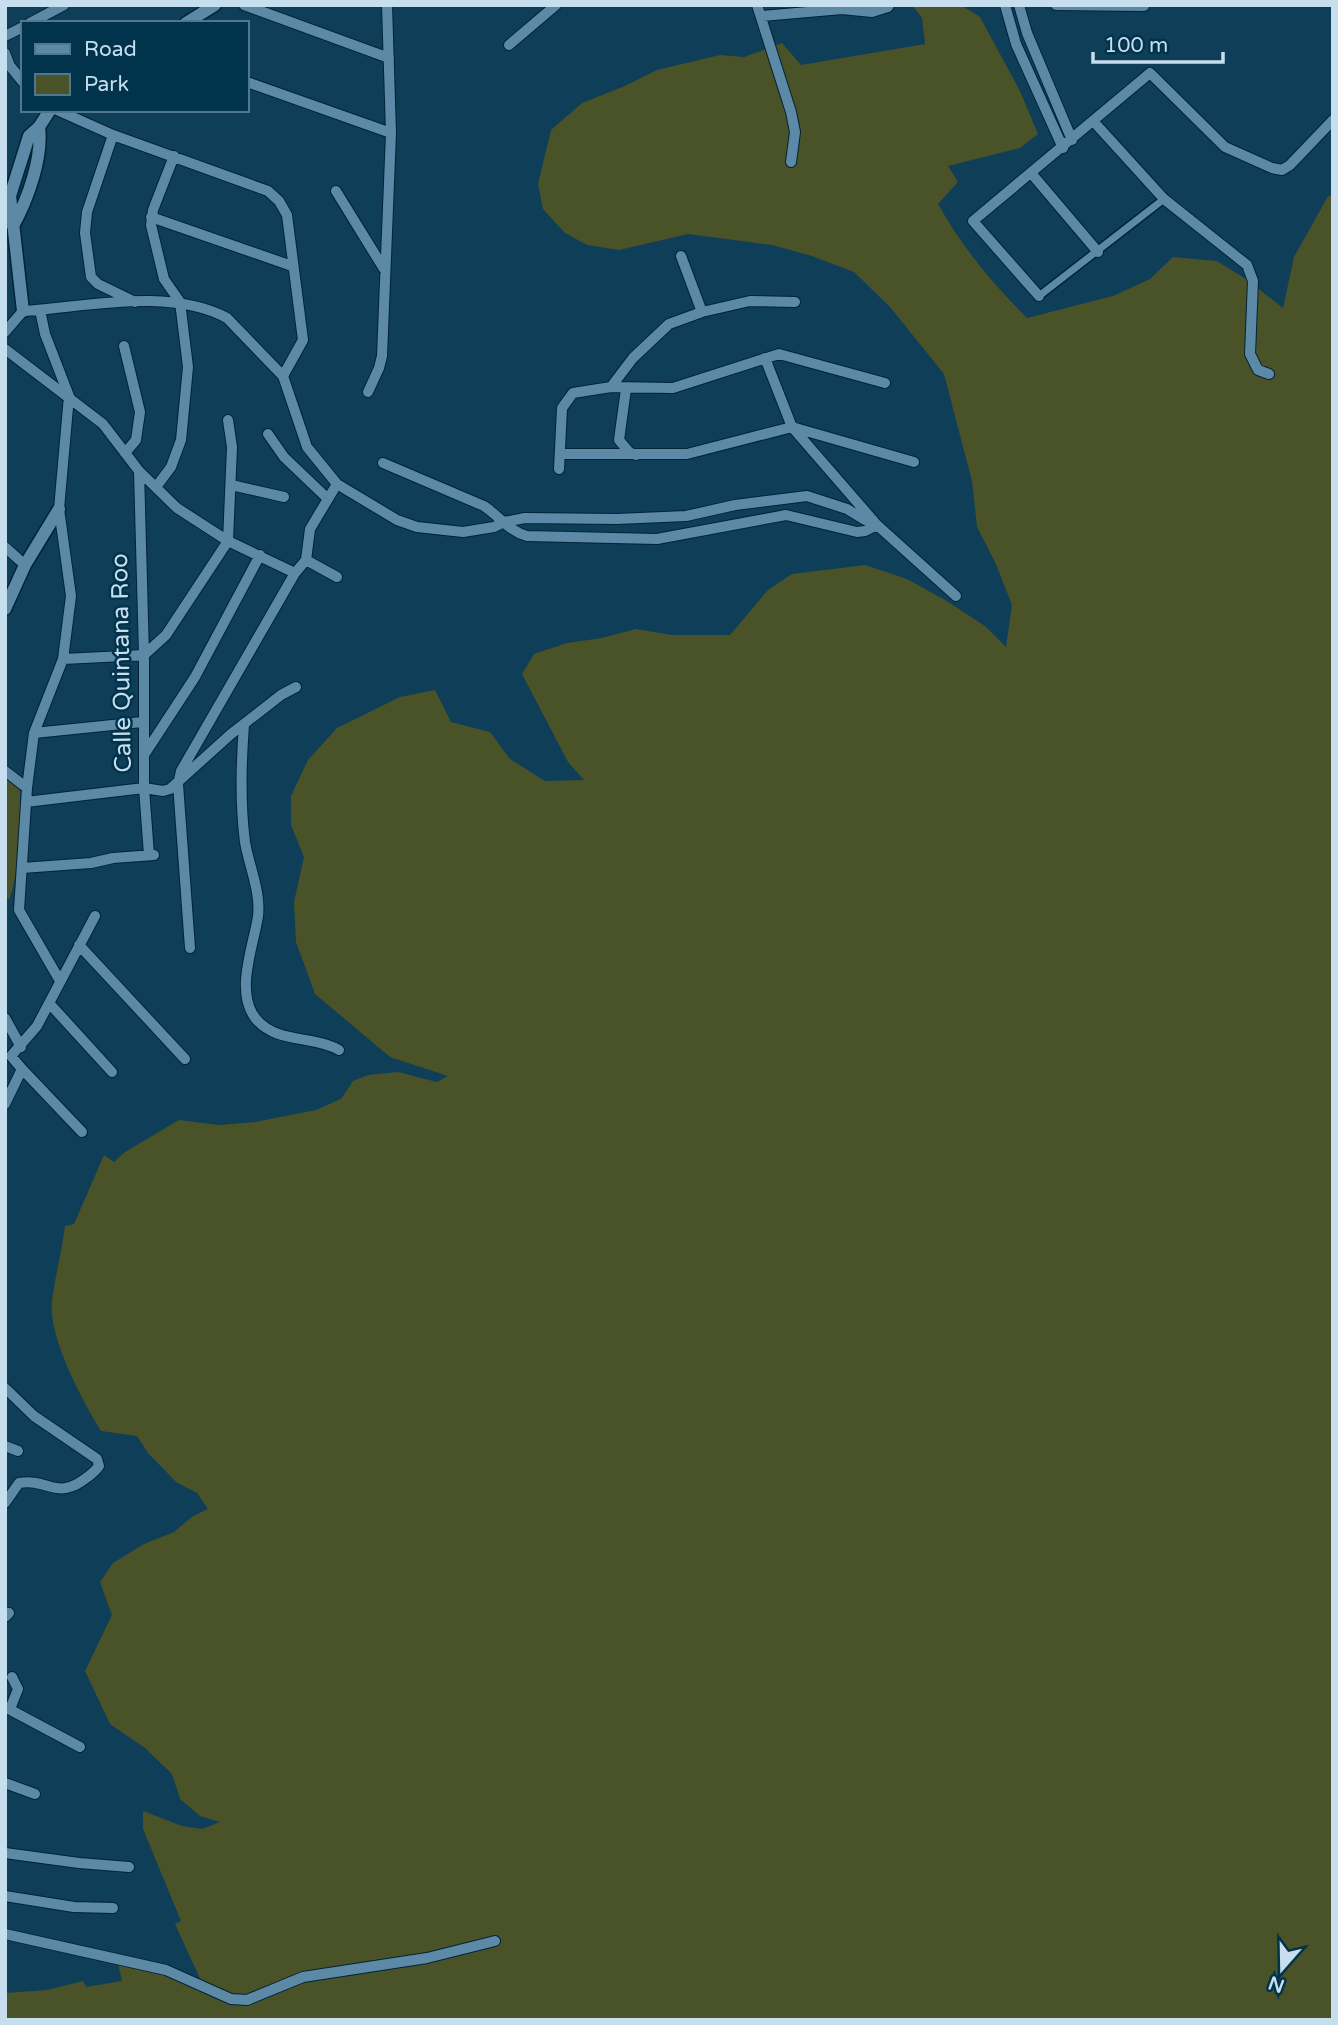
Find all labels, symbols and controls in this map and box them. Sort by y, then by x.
legend [21,21,248,112]
scale bar [1093,21,1222,65]
text: 100 m [1104,33,1168,58]
text: Road [84,37,137,62]
text: Park [84,72,129,97]
street label: Calle Quintana Roo [105,553,138,773]
north arrow [1247,1934,1317,2004]
text: N [1266,1971,1287,1997]

